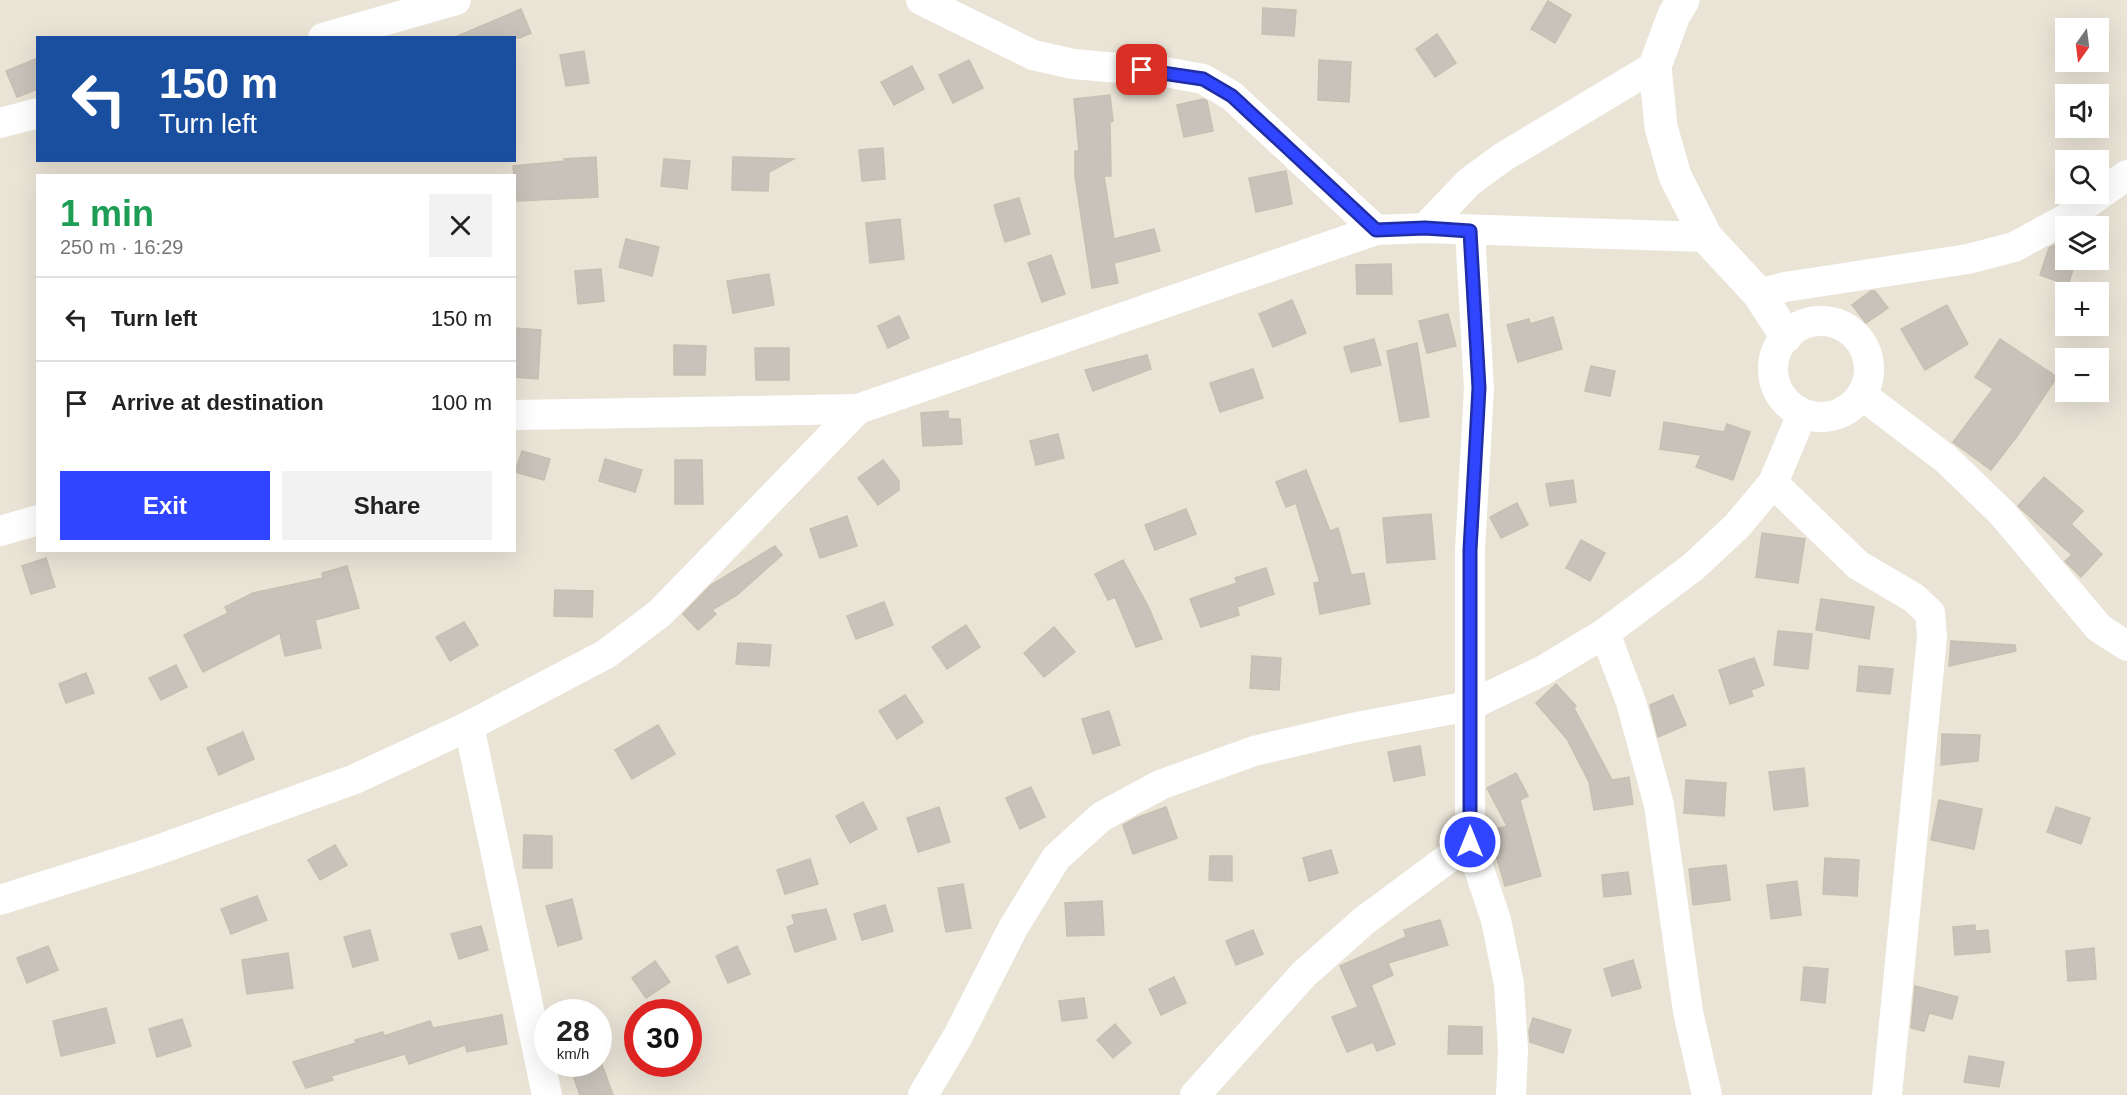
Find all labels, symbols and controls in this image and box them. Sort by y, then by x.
north arrow [2055,18,2109,72]
map controls [2055,18,2109,402]
pin [1116,44,1167,95]
icon: arrive [1125,53,1158,86]
icon: left [60,60,138,138]
text: 150 m [159,60,278,107]
button: sound [2055,84,2109,138]
text: Turn left [159,109,257,139]
button: search [2055,150,2109,204]
text: 1 min [60,193,154,234]
button: close [429,194,492,257]
button: layers [2055,216,2109,270]
text: 250 m · 16:29 [60,236,183,258]
button: + [2055,282,2109,336]
icon: left [60,303,93,336]
text: Turn left [111,306,197,331]
text: 150 m [431,306,492,331]
button: − [2055,348,2109,402]
icon: arrive [60,387,93,420]
text: Arrive at destination [111,390,324,415]
text: 100 m [431,390,492,415]
button: Exit [60,471,270,540]
button: Share [282,471,492,540]
position arrow [1438,810,1502,874]
speed limit sign: 30 [624,999,702,1077]
text: 28 [556,1014,590,1047]
text: km/h [557,1045,589,1062]

